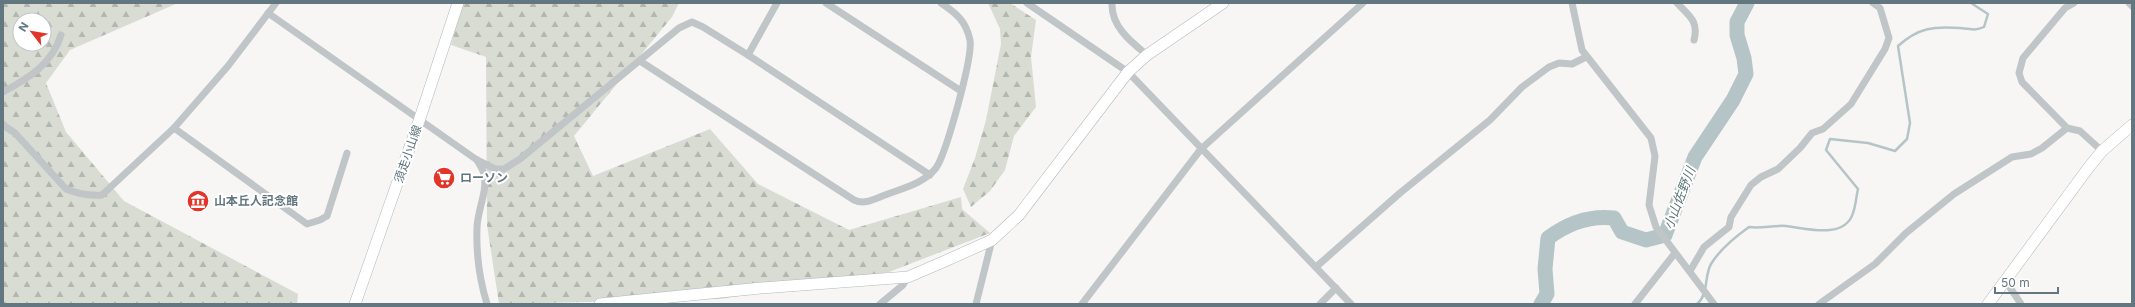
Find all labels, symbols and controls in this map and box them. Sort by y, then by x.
north arrow [12,12,52,52]
text: N [15,20,32,34]
street label: 須走小山線 [391,123,424,185]
water label: 小山佐野川 [1660,163,1699,231]
supermarket icon: ローソン [431,165,457,191]
place label: ローソン [460,170,508,185]
museum icon: 山本丘人記念館 [185,188,211,214]
place label: 山本丘人記念館 [214,193,298,208]
scale bar [1995,269,2058,295]
text: 50 m [2001,275,2030,290]

